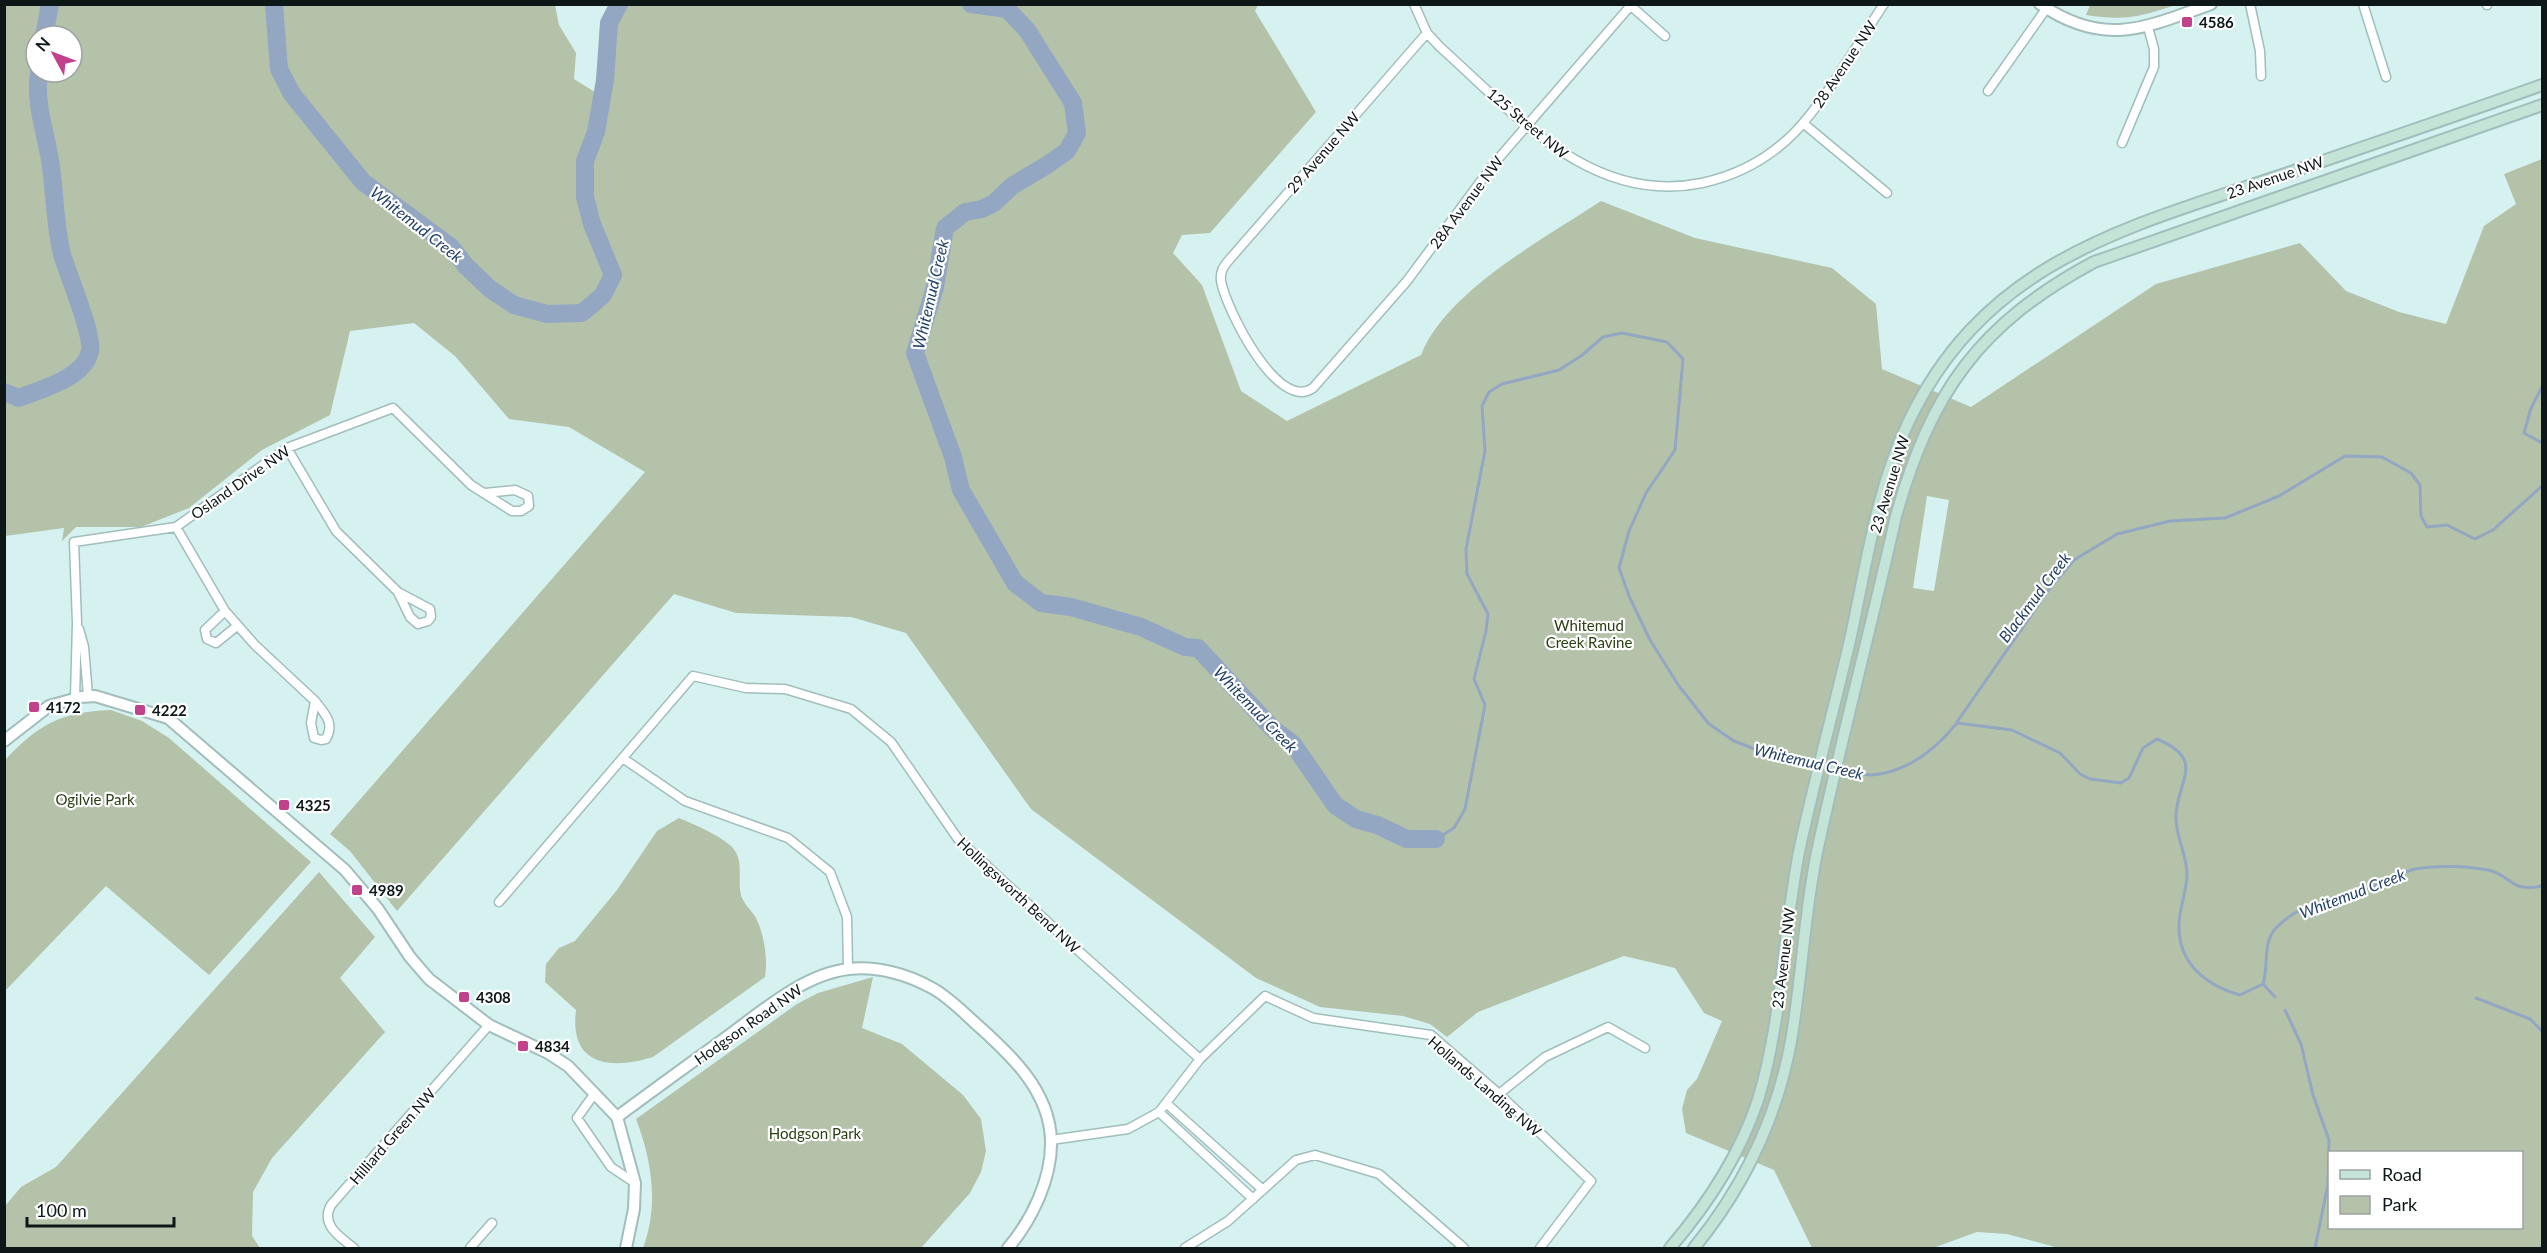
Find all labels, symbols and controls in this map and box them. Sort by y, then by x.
place label: 4586 [2199,13,2234,31]
marker: 4586 [2180,15,2194,29]
street label: 28 Avenue NW [1808,17,1880,111]
north arrow [24,24,84,84]
text: N [31,33,54,55]
street label: 125 Street NW [1484,84,1573,162]
street label: 29 Avenue NW [1283,108,1363,196]
street label: 28A Avenue NW [1425,152,1507,252]
street label: 23 Avenue NW [2224,152,2326,202]
water label: Whitemud Creek [367,182,467,266]
water label: Whitemud Creek [908,237,952,351]
street label: 23 Avenue NW [1866,433,1913,535]
street label: Osland Drive NW [187,441,293,523]
water label: Blackmud Creek [1994,548,2074,646]
park label: Whitemud Creek Ravine [1546,616,1632,651]
water label: Whitemud Creek [1210,662,1302,756]
place label: 4172 [46,698,81,716]
marker: 4172 [27,700,41,714]
place label: 4222 [152,701,187,719]
marker: 4222 [133,703,147,717]
water label: Whitemud Creek [1752,739,1866,783]
park label: Ogilvie Park [55,790,135,808]
place label: 4325 [296,796,331,814]
marker: 4325 [277,798,291,812]
street label: Hollingsworth Bend NW [954,833,1084,957]
water label: Whitemud Creek [2296,864,2408,922]
place label: 4989 [369,881,404,899]
marker: 4989 [350,883,364,897]
street label: 23 Avenue NW [1768,906,1798,1009]
street label: Hodgson Road NW [691,980,806,1068]
place label: 4308 [476,988,511,1006]
marker: 4308 [457,990,471,1004]
street label: Hollands Landing NW [1425,1032,1546,1140]
place label: 4834 [535,1037,570,1055]
marker: 4834 [516,1039,530,1053]
street label: Hilliard Green NW [345,1084,439,1188]
park label: Hodgson Park [769,1124,862,1142]
legend [2328,1151,2523,1229]
text: Road [2382,1163,2422,1185]
scale bar [27,1190,174,1228]
text: Park [2382,1193,2418,1215]
text: 100 m [36,1199,87,1221]

